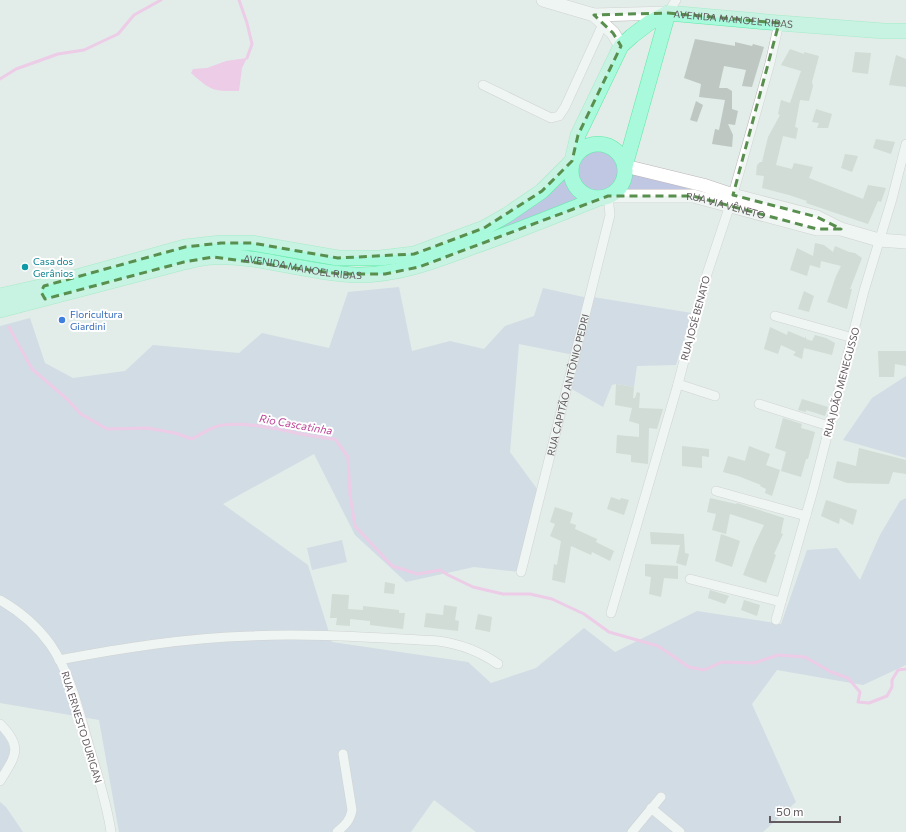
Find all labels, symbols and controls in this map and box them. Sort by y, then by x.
street label: AVENIDA MANOEL RIBAS [673,8,794,30]
street label: RUA VIA VÊNETO [686,190,767,221]
street label: AVENIDA MANOEL RIBAS [243,252,362,281]
place label: Casa dos Gerânios [33,255,74,279]
marker: Casa dos Gerânios [20,262,30,272]
street label: RUA JOSÉ BENATO [678,274,712,362]
place label: Floricultura Giardini [70,308,123,332]
street label: RUA CAPITÃO ANTÔNIO PEDRI [544,313,591,457]
marker: Floricultura Giardini [57,315,67,325]
street label: RUA JOÃO MENEGUSSO [821,326,861,438]
water label: Rio Cascatinha [258,411,334,437]
street label: RUA ERNESTO DURIGAN [59,670,105,784]
scale bar [770,798,840,824]
text: 50 m [776,804,804,818]

